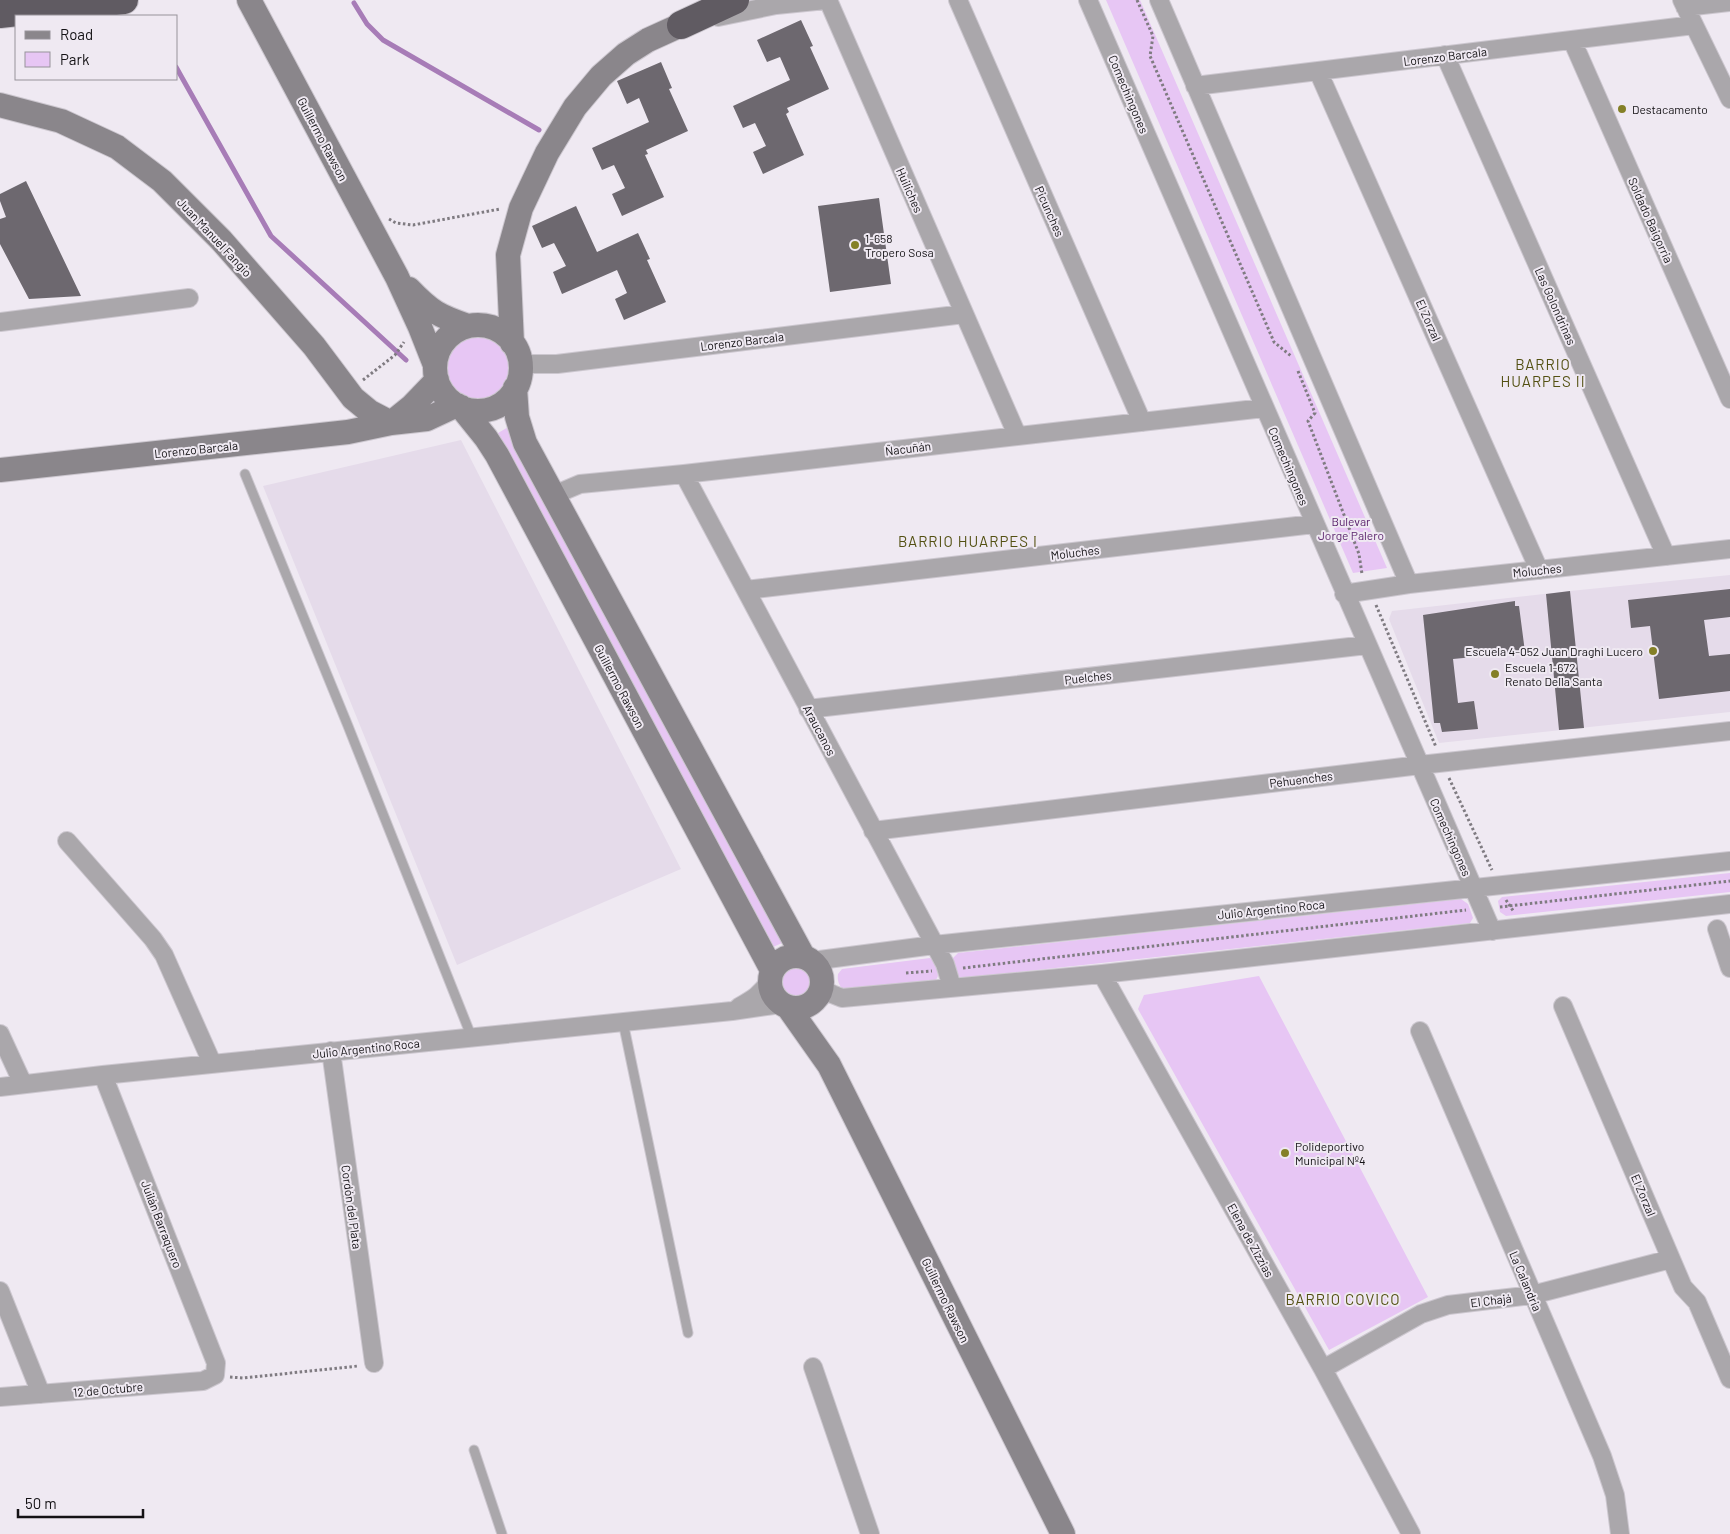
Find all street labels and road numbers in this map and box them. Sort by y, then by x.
street label: Lorenzo Barcala [1402,44,1488,68]
street label: Comechingones [1106,53,1152,135]
street label: Guillermo Rawson [295,95,351,183]
street label: Huiliches [894,165,926,215]
street label: Soldado Baigorria [1626,175,1676,265]
street label: Picunches [1033,184,1067,239]
street label: Juan Manuel Fangio [175,195,255,279]
street label: Las Golondrinas [1533,265,1579,347]
street label: El Zorzal [1414,297,1444,343]
street label: Lorenzo Barcala [699,329,785,353]
street label: Comechingones [1266,425,1312,507]
street label: Lorenzo Barcala [154,438,238,460]
street label: Ñacuñán [884,438,932,458]
street label: Moluches [1050,542,1100,562]
street label: Moluches [1512,560,1562,580]
street label: Guillermo Rawson [592,642,648,730]
street label: Puelches [1064,668,1113,686]
street label: Araucanos [801,702,839,758]
street label: Pehuenches [1269,768,1334,790]
street label: Comechingones [1428,796,1475,878]
street label: Julio Argentino Roca [1217,896,1325,922]
street label: Julio Argentino Roca [312,1035,420,1061]
street label: Cordón del Plata [339,1164,365,1250]
street label: El Zorzal [1629,1172,1659,1218]
street label: Juilán Barraquero [139,1178,185,1270]
street label: Elena de Zizzias [1225,1201,1277,1279]
street label: La Calandria [1507,1249,1545,1313]
street label: Guillermo Rawson [919,1255,973,1345]
street label: El Chajá [1470,1291,1512,1309]
street label: 12 de Octubre [72,1379,144,1399]

